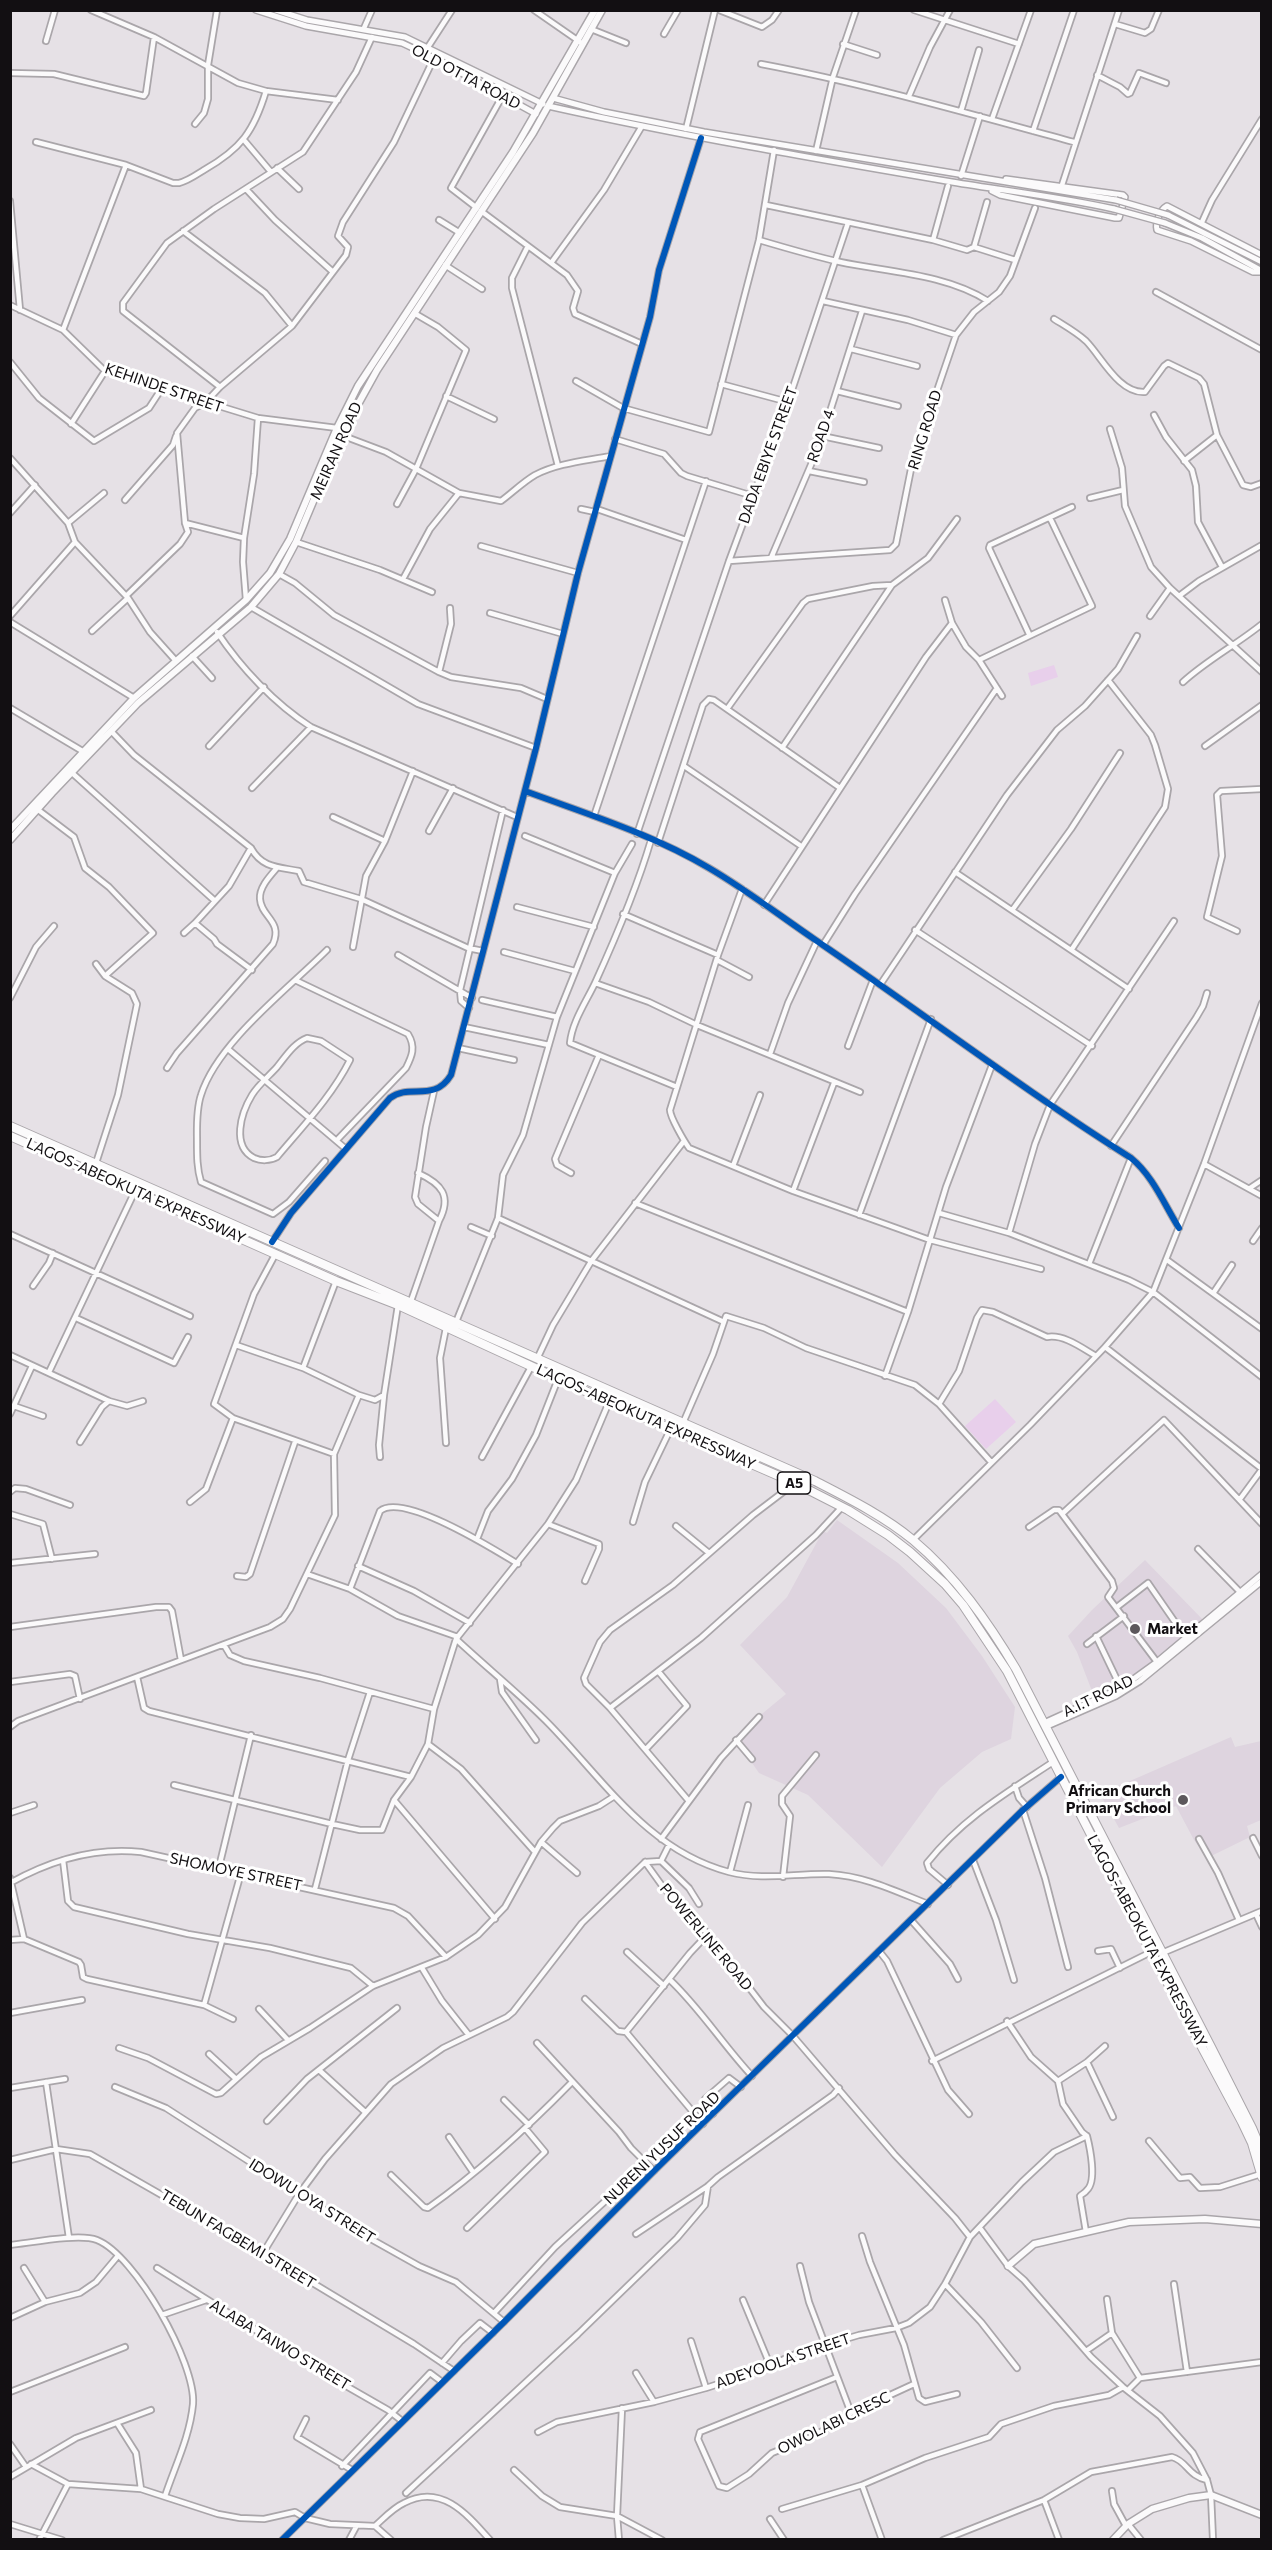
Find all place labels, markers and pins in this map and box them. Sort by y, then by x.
place label: Market [1147,1620,1198,1638]
marker: Market [1128,1622,1142,1636]
place label: African Church Primary School [1066,1782,1171,1817]
marker: African Church Primary School [1176,1793,1190,1807]

